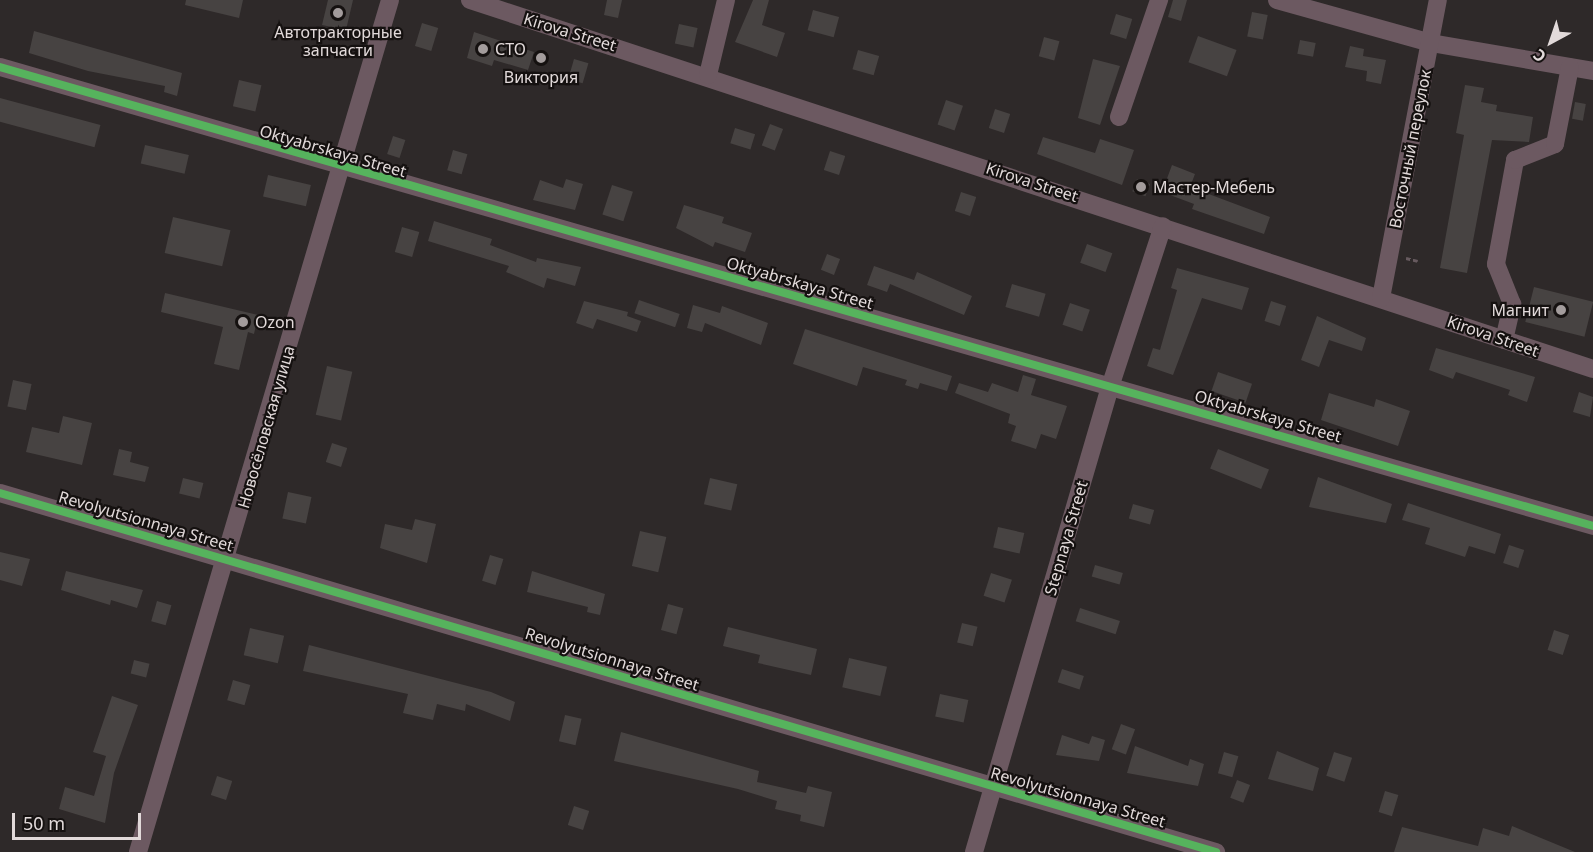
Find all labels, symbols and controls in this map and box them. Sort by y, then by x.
marker: Автотракторные запчасти [331,6,345,20]
street label: Kirova Street [521,9,619,55]
north arrow [1521,12,1581,72]
place label: Автотракторные запчасти [274,22,402,60]
place label: СТО [495,39,526,59]
marker: СТО [476,42,490,56]
text: С [1528,44,1550,68]
marker: Виктория [534,51,548,65]
place label: Виктория [504,67,578,87]
street label: Восточный переулок [1385,68,1435,230]
street label: Oktyabrskaya Street [258,121,408,181]
street label: Kirova Street [984,158,1080,206]
place label: Мастер-Мебель [1153,177,1275,197]
marker: Мастер-Мебель [1134,180,1148,194]
street label: Oktyabrskaya Street [725,253,875,313]
place label: Магнит [1491,300,1549,320]
marker: Магнит [1554,303,1568,317]
street label: Kirova Street [1445,311,1541,361]
place label: Ozon [255,312,295,332]
marker: Ozon [236,315,250,329]
street label: Новосёловская улица [234,344,298,510]
street label: Oktyabrskaya Street [1193,386,1343,446]
street label: Stepnaya Street [1040,479,1092,597]
street label: Revolyutsionnaya Street [57,487,235,555]
street label: Revolyutsionnaya Street [523,623,701,695]
street label: Revolyutsionnaya Street [989,763,1167,831]
scale bar [15,801,144,839]
text: 50 m [23,811,65,835]

